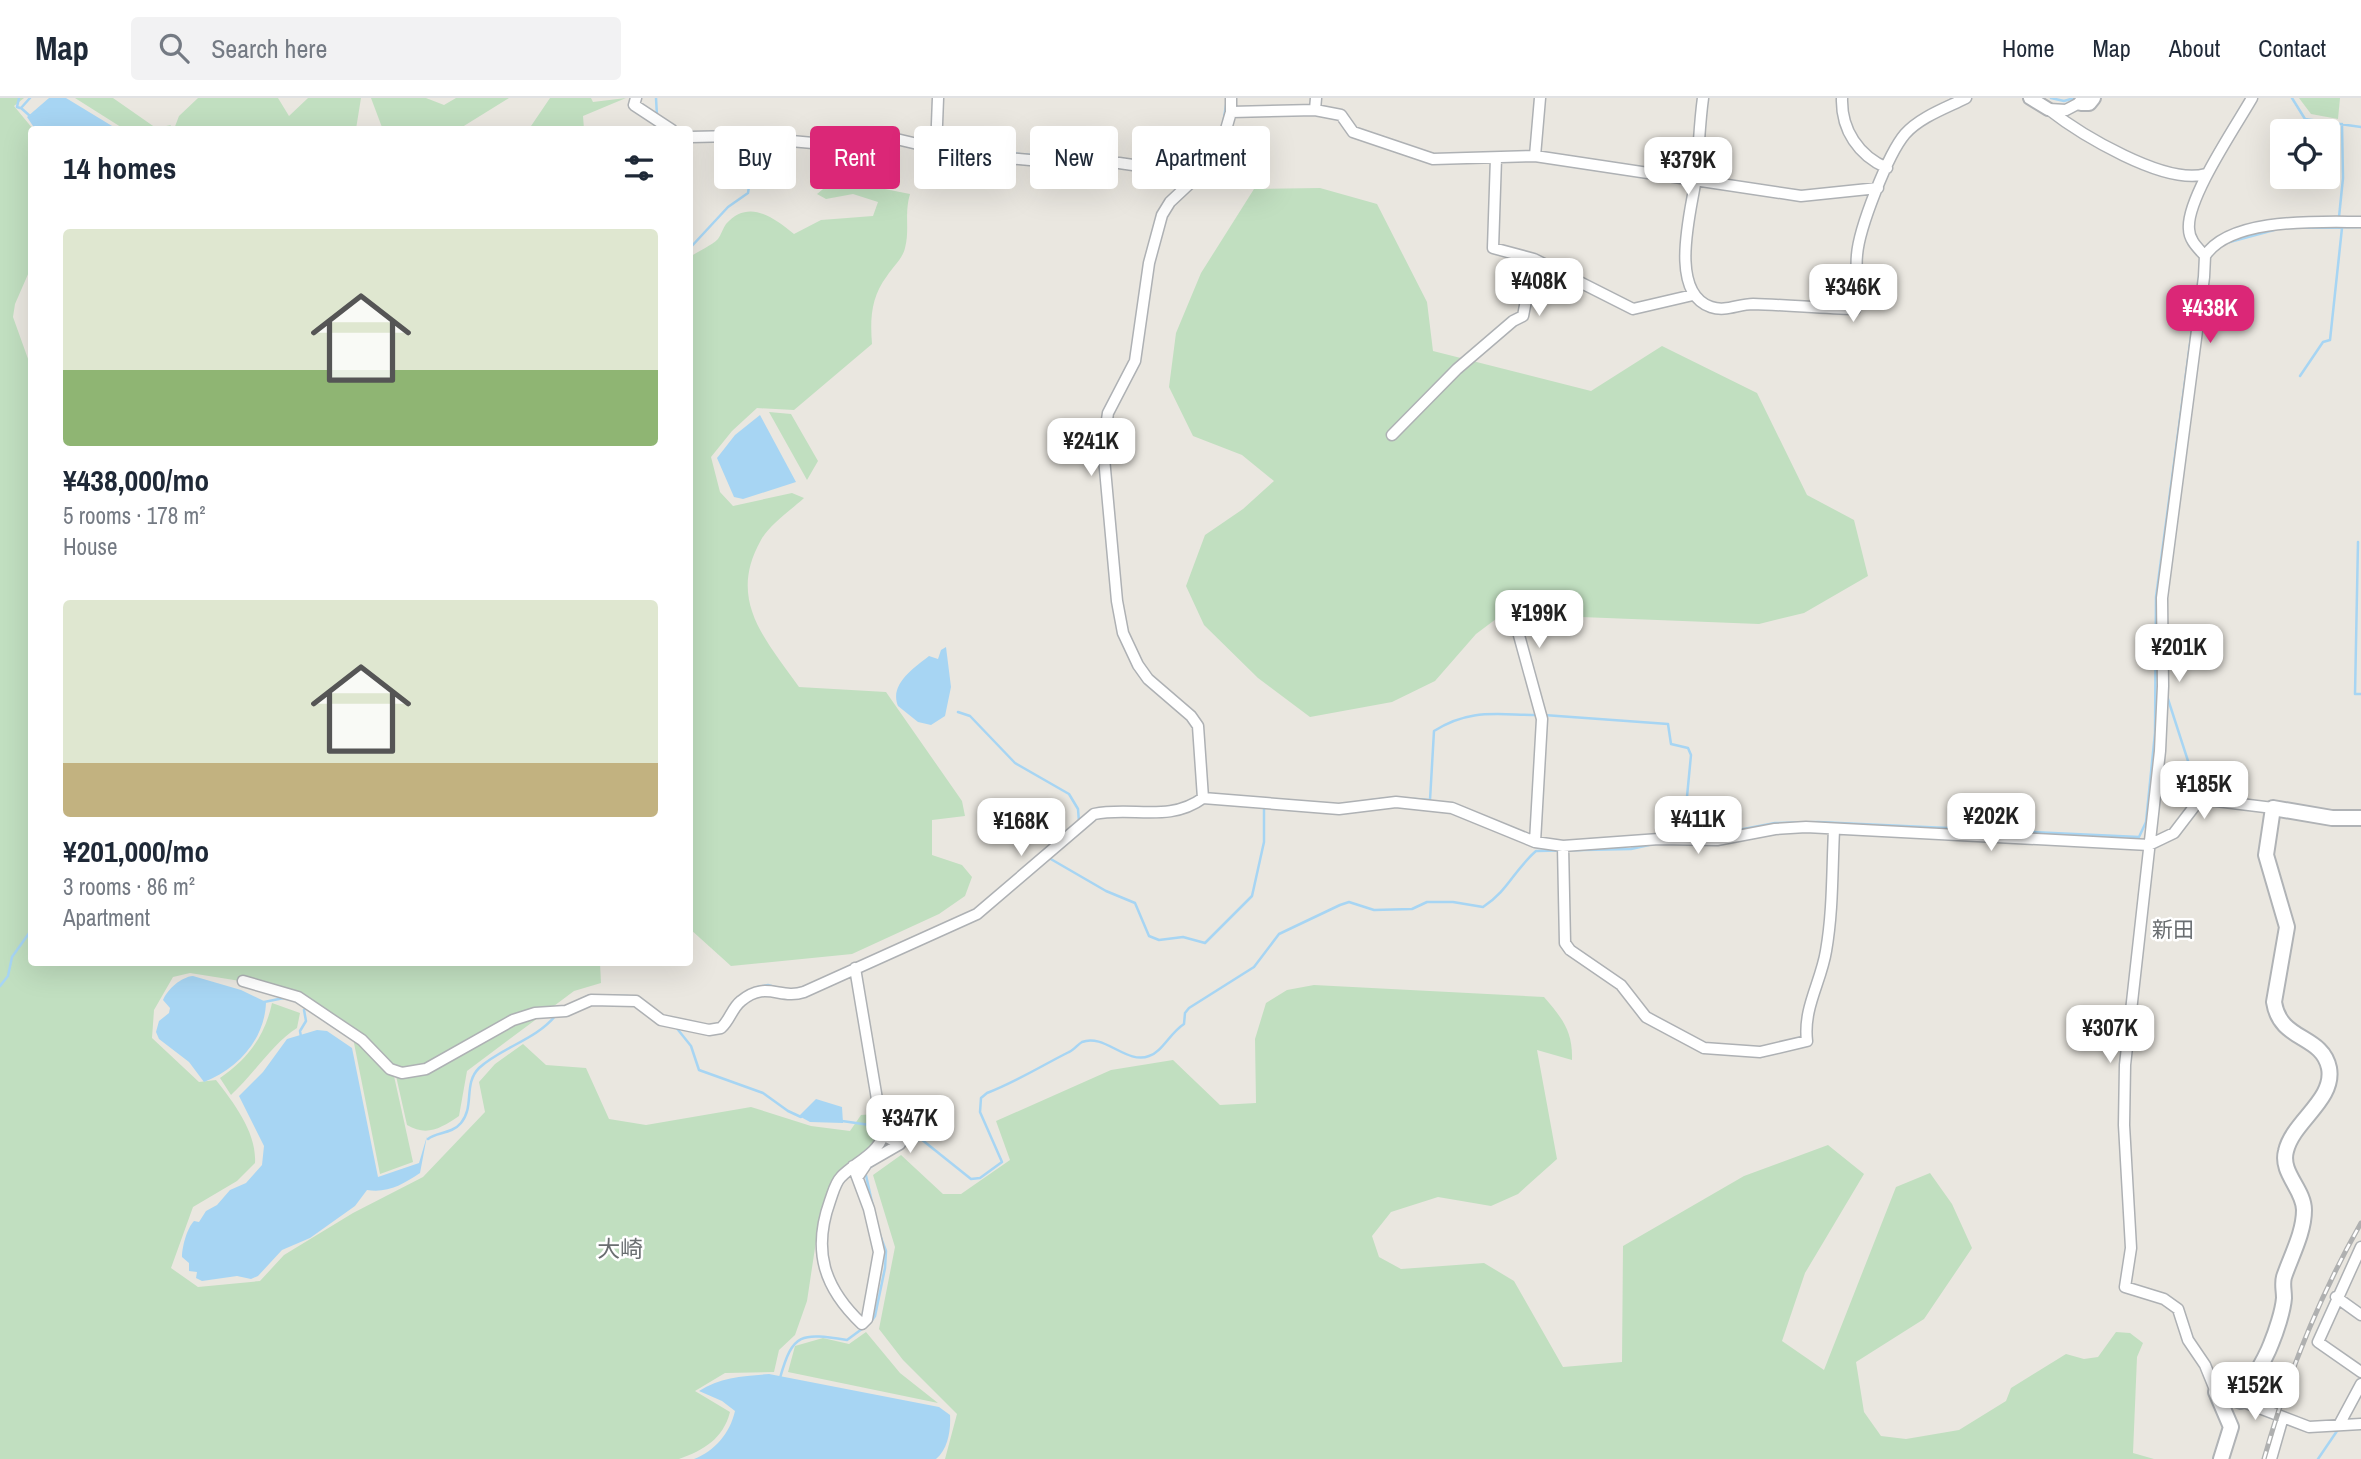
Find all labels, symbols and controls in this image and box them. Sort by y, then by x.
search box [131,17,621,80]
text: Map [35,26,89,70]
icon: search [155,29,193,67]
text: Search here [211,31,327,66]
text: Home [2002,32,2054,64]
text: Map [2092,32,2131,64]
text: About [2169,32,2220,64]
text: Contact [2258,32,2326,64]
map controls [2270,119,2340,189]
button: locate [2270,119,2340,189]
chip: Buy [714,126,796,189]
chip: Rent [810,126,900,189]
chip: Filters [914,126,1016,189]
chip: New [1030,126,1118,189]
chip: Apartment [1132,126,1270,189]
pin: ¥379K [1639,138,1737,197]
text: ¥379K [1660,144,1716,175]
text: 14 homes [63,148,177,188]
icon: filters [620,149,658,187]
pin: ¥408K [1490,258,1588,318]
pin: ¥346K [1804,264,1902,324]
text: ¥408K [1511,265,1567,296]
text: ¥346K [1825,271,1881,302]
icon: home [298,275,424,401]
pin: ¥438K [2161,286,2259,345]
text: ¥438K [2182,292,2238,323]
pin: ¥241K [1042,418,1140,478]
text: ¥241K [1063,425,1119,456]
text: ¥438,000/mo [63,460,209,500]
text: 5 rooms · 178 m² [63,500,206,531]
text: House [63,531,118,562]
pin: ¥199K [1490,590,1588,650]
text: ¥199K [1511,597,1567,628]
pin: ¥201K [2130,624,2228,684]
text: ¥201K [2151,631,2207,662]
icon: home [298,646,424,772]
pin: ¥185K [2155,762,2253,821]
text: ¥185K [2176,768,2232,799]
pin: ¥202K [1942,794,2040,853]
pin: ¥411K [1649,796,1747,856]
pin: ¥168K [972,798,1070,858]
text: ¥202K [1963,800,2019,831]
text: ¥411K [1671,803,1725,834]
text: ¥168K [993,805,1049,836]
text: ¥201,000/mo [63,831,209,871]
text: 3 rooms · 86 m² [63,871,195,902]
text: Apartment [63,902,150,933]
district label: 新田 [2152,915,2194,944]
pin: ¥307K [2061,1006,2159,1065]
text: ¥307K [2082,1012,2138,1043]
pin: ¥347K [861,1096,959,1155]
text: ¥347K [882,1102,938,1133]
district label: 大崎 [597,1233,643,1264]
pin: ¥152K [2206,1362,2304,1422]
text: ¥152K [2227,1369,2283,1400]

